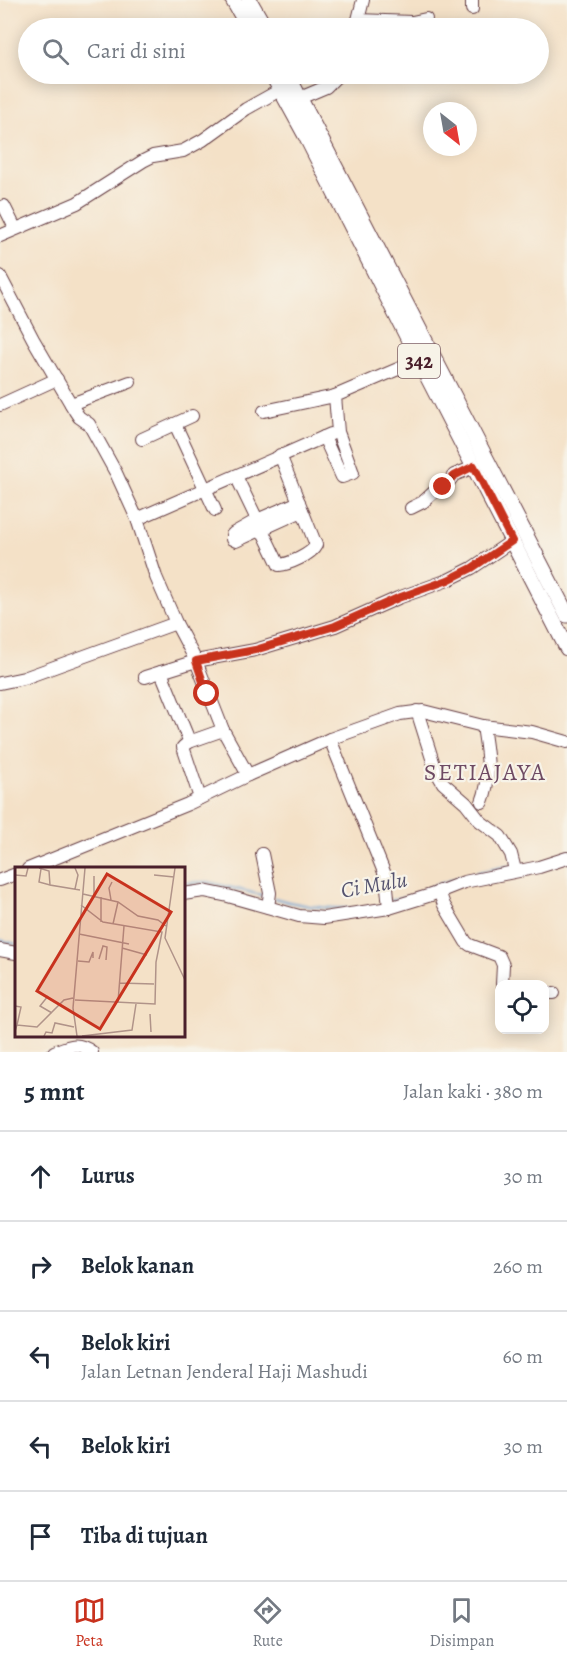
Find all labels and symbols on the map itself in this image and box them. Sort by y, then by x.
north arrow [423,102,477,156]
road number: 342 [398,344,440,378]
route end [429,473,455,499]
route start [193,680,219,706]
district label: SETIAJAYA [424,756,546,788]
water label: Ci Mulu [339,864,410,906]
inset map [15,867,184,1037]

